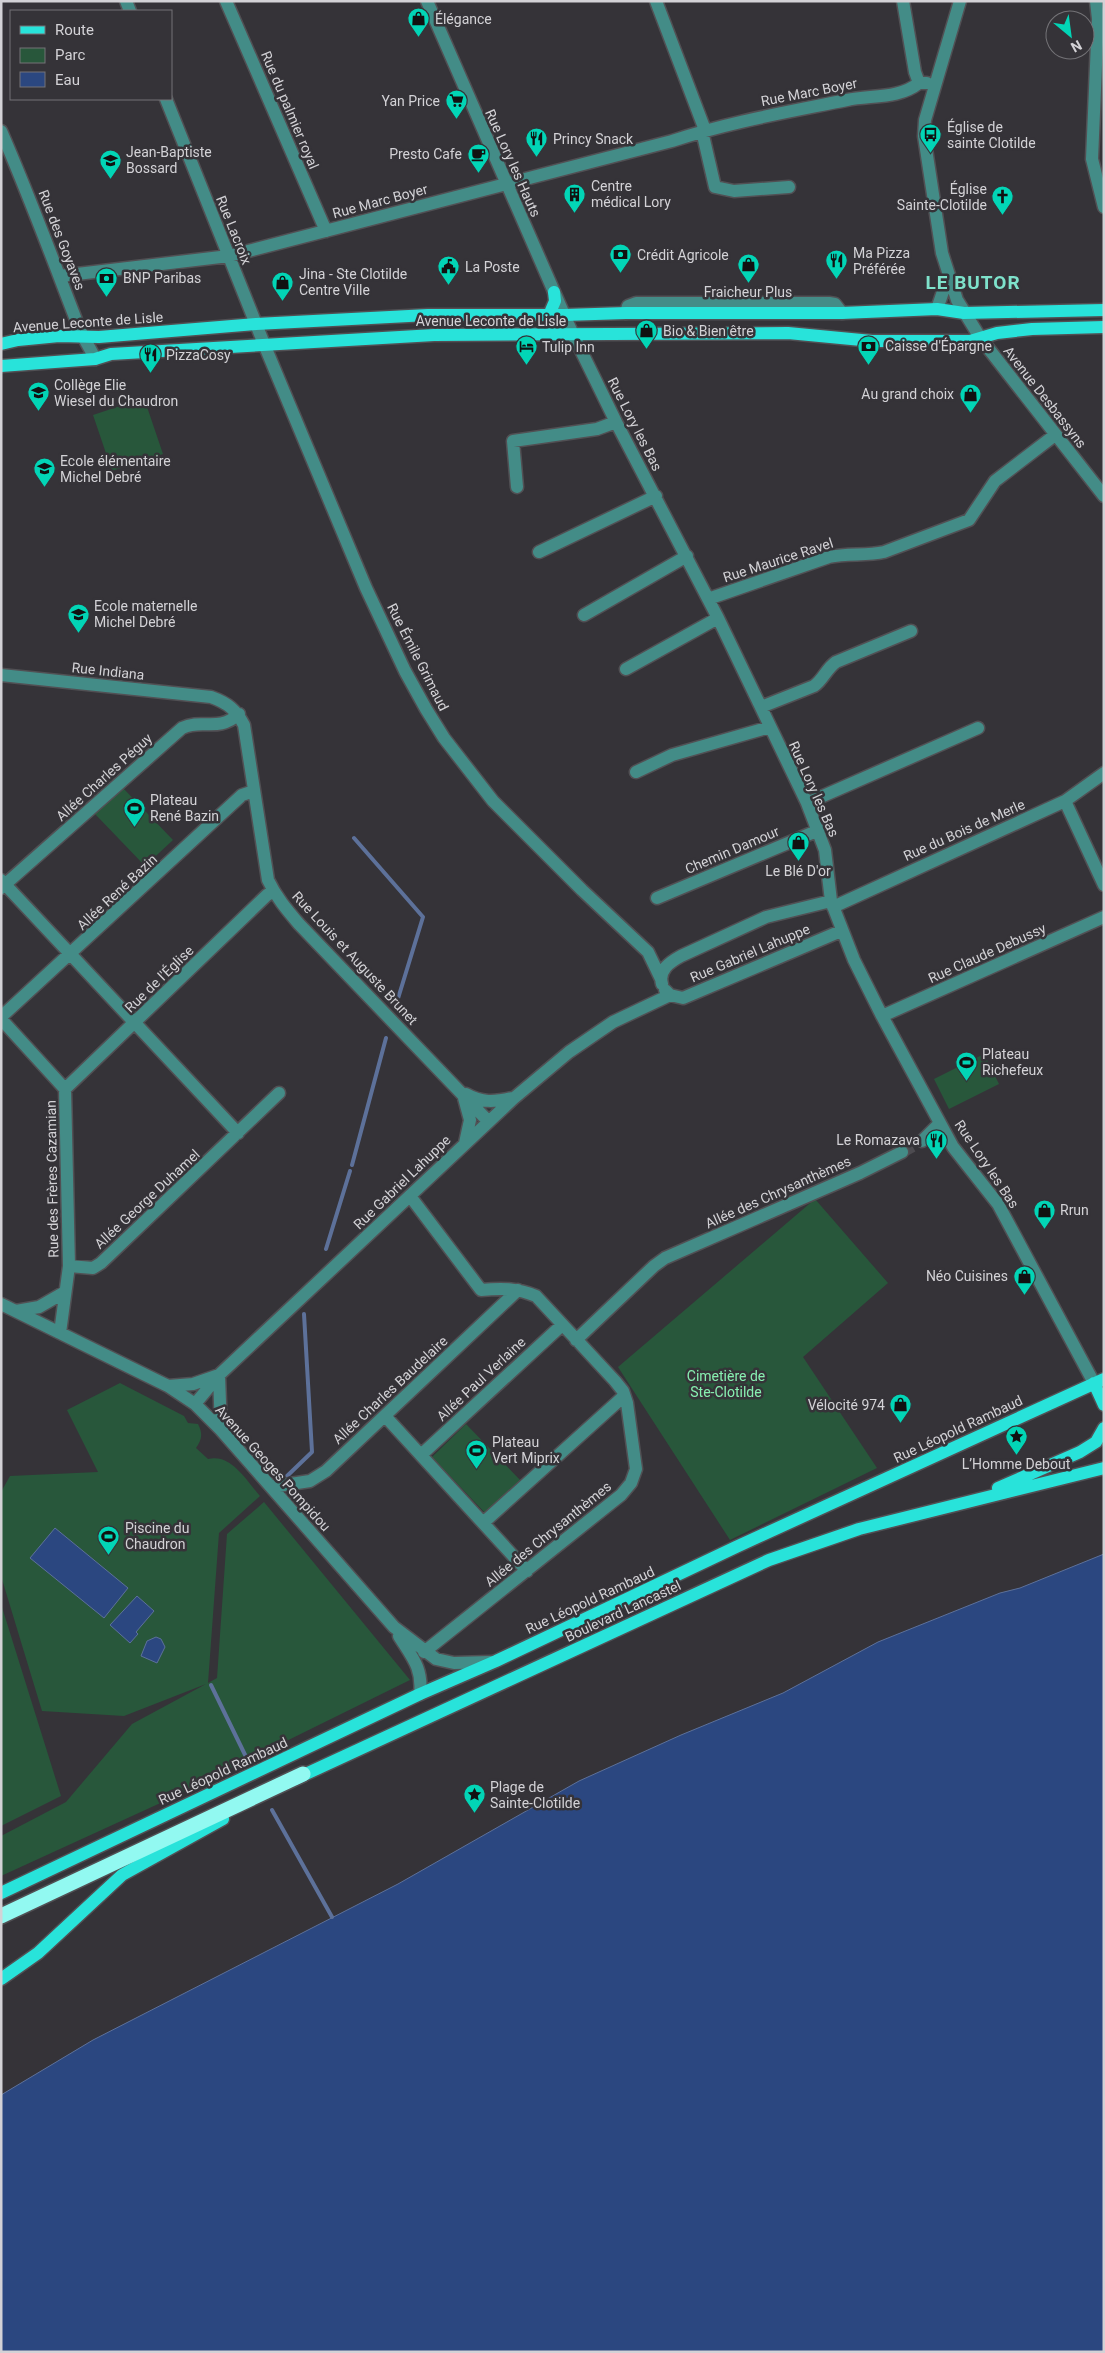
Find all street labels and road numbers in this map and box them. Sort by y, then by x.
street label: Rue du palmier royal [258,49,322,171]
street label: Rue Marc Boyer [759,75,859,109]
street label: Rue Lory les Hauts [482,107,544,219]
street label: Rue Marc Boyer [331,181,430,221]
street label: Rue des Goyaves [36,188,88,292]
street label: Rue Lacroix [213,193,255,267]
street label: Avenue Leconte de Lisle [12,309,164,335]
street label: Avenue Leconte de Lisle [416,313,566,329]
street label: Avenue Desbassyns [1000,343,1090,451]
street label: Rue Lory les Bas [605,375,665,473]
street label: Rue Maurice Ravel [721,535,835,585]
street label: Rue Émile Grimaud [384,600,453,713]
street label: Rue Indiana [71,659,145,683]
street label: Allée Charles Péguy [53,730,155,824]
street label: Rue Lory les Bas [786,739,842,839]
street label: Rue du Bois de Merle [901,796,1027,864]
street label: Chemin Damour [683,823,782,877]
street label: Allée René Bazin [74,851,160,933]
street label: Rue Louis et Auguste Brunet [289,888,421,1028]
street label: Rue Claude Debussy [926,920,1049,986]
street label: Rue Gabriel Lahuppe [688,921,812,985]
street label: Rue de l'Église [121,942,197,1016]
street label: Rue des Frères Cazamian [43,1100,61,1258]
street label: Rue Lory les Bas [952,1117,1022,1211]
street label: Rue Gabriel Lahuppe [350,1132,454,1232]
street label: Allée George Duhamel [91,1146,203,1252]
street label: Allée des Chrysanthèmes [703,1153,853,1231]
street label: Allée Charles Baudelaire [329,1333,451,1447]
street label: Allée Paul Verlaine [433,1334,529,1424]
street label: Rue Léopold Rambaud [891,1392,1025,1466]
street label: Avenue Geoges Pompidou [212,1402,334,1534]
street label: Allée des Chrysanthèmes [482,1478,614,1590]
street label: Rue Léopold Rambaud [523,1563,657,1637]
street label: Boulevard Lancastel [563,1577,683,1645]
street label: Rue Léopold Rambaud [156,1734,290,1808]

